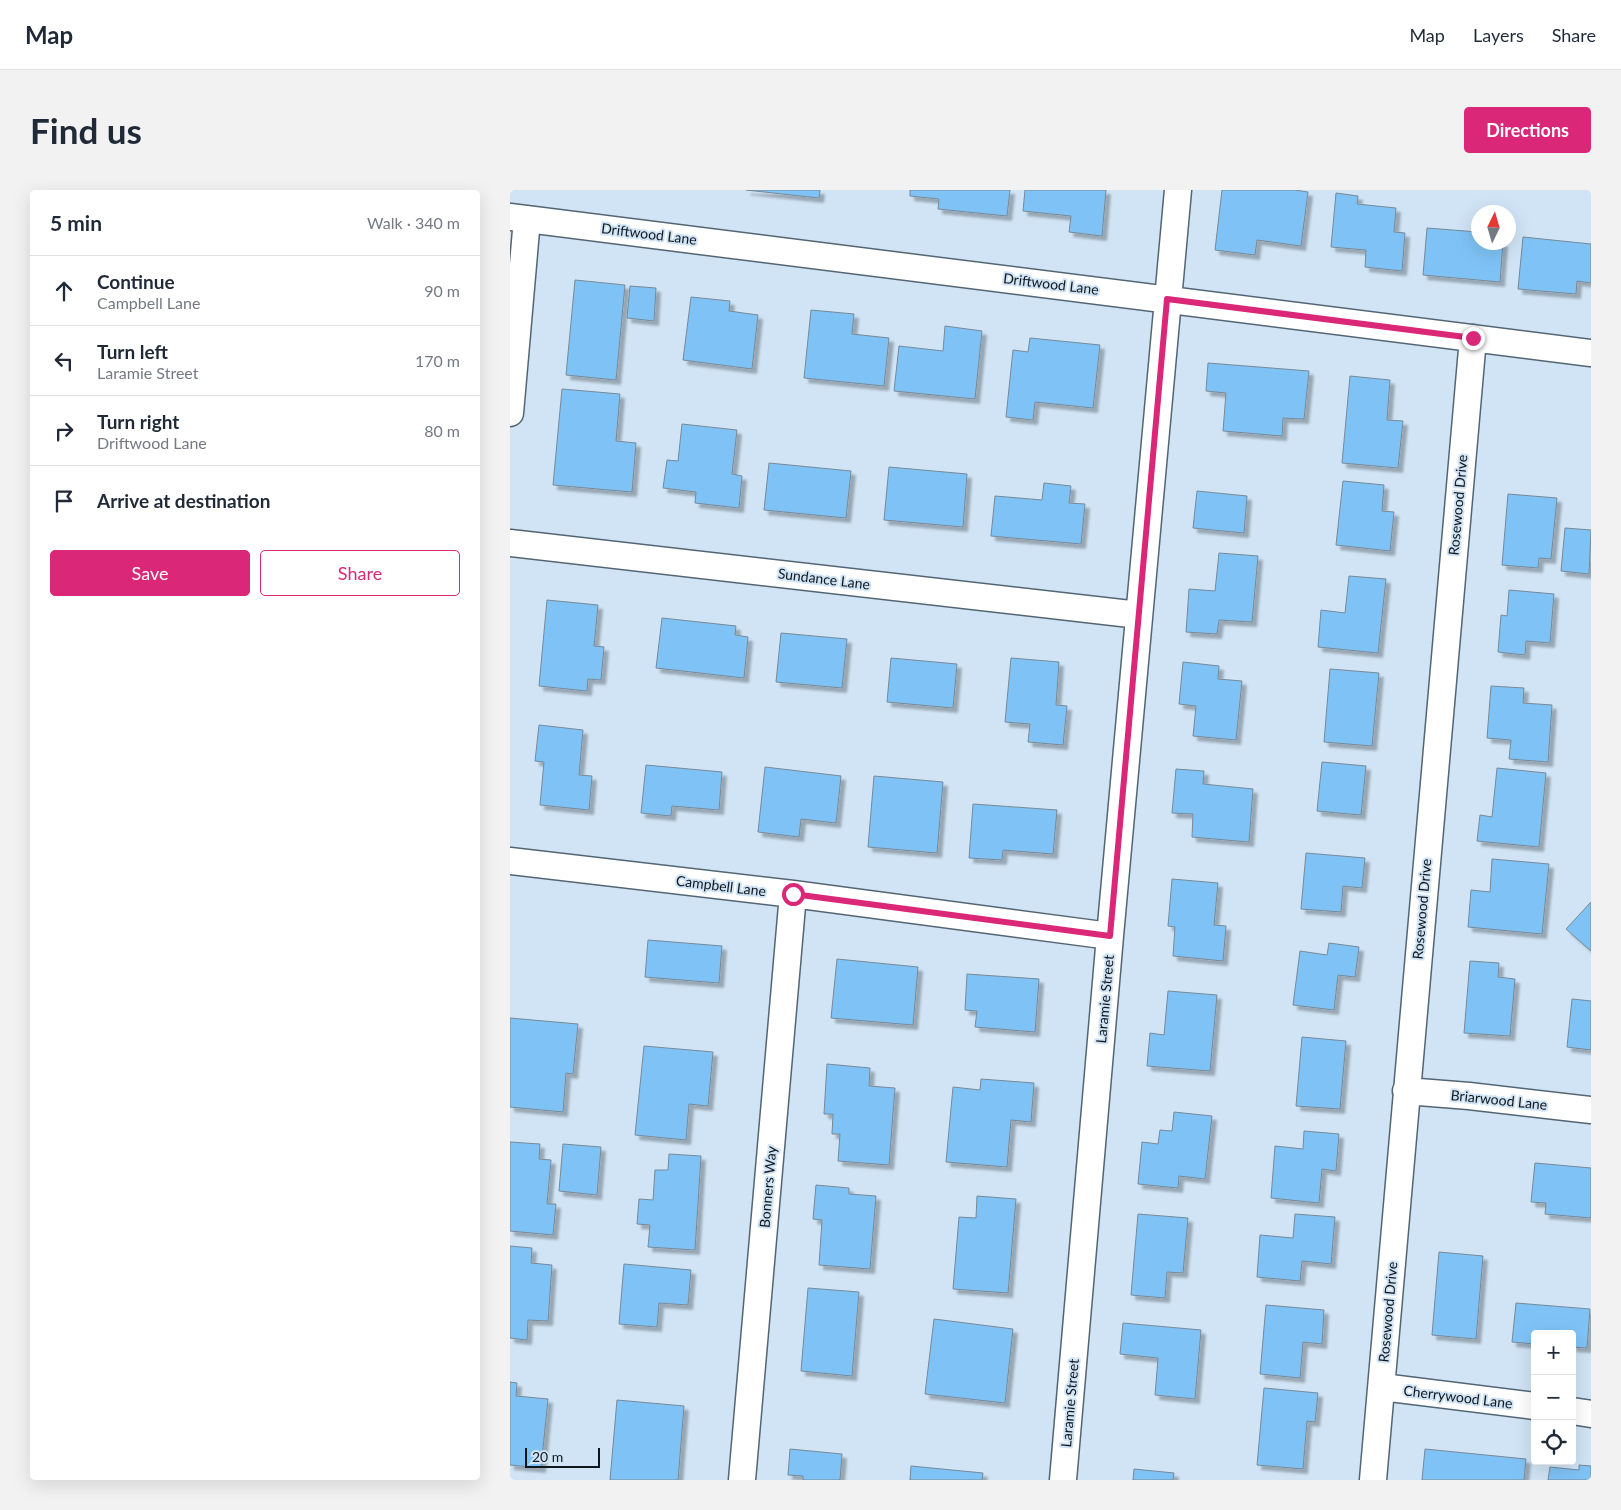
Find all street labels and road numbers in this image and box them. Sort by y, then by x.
street label: Driftwood Lane [600,219,698,248]
street label: Driftwood Lane [1002,269,1100,298]
street label: Rosewood Drive [1445,454,1470,556]
street label: Sundance Lane [777,564,871,593]
street label: Rosewood Drive [1409,858,1434,960]
street label: Campbell Lane [675,872,767,899]
street label: Laramie Street [1092,954,1117,1044]
street label: Briarwood Lane [1450,1086,1548,1113]
street label: Bonners Way [755,1145,780,1229]
street label: Rosewood Drive [1375,1261,1400,1363]
street label: Laramie Street [1057,1358,1082,1448]
street label: Cherrywood Lane [1403,1381,1513,1412]

